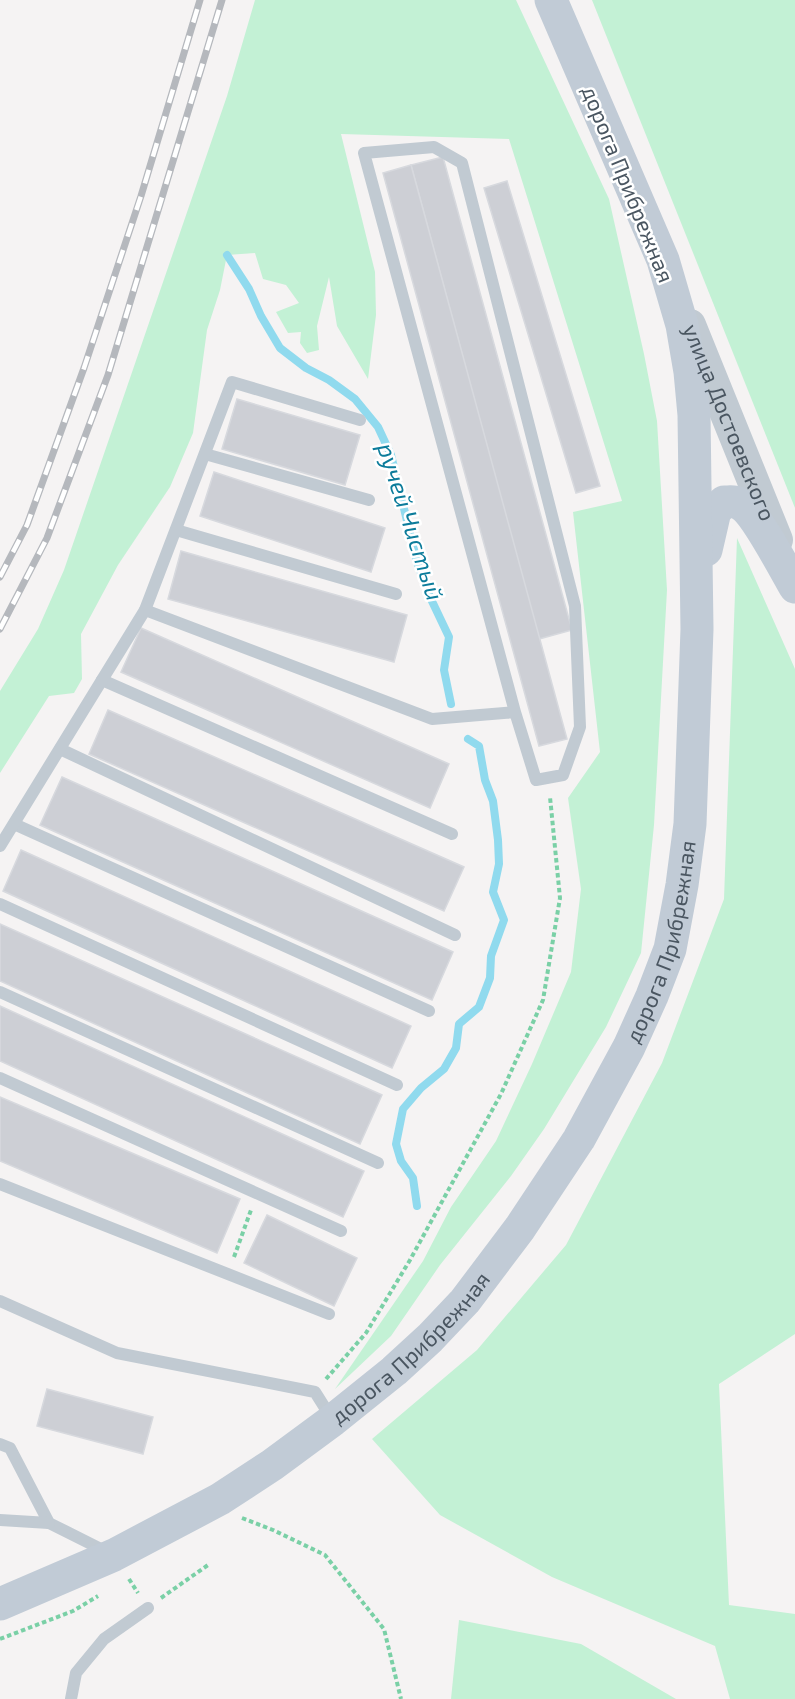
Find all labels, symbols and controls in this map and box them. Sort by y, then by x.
street label: дорога Прибрежная [578,81,680,286]
street label: улица Достоевского [678,320,782,524]
water label: ручей Чистый [372,439,451,604]
street label: дорога Прибрежная [619,839,700,1046]
street label: дорога Прибрежная [325,1266,494,1429]

